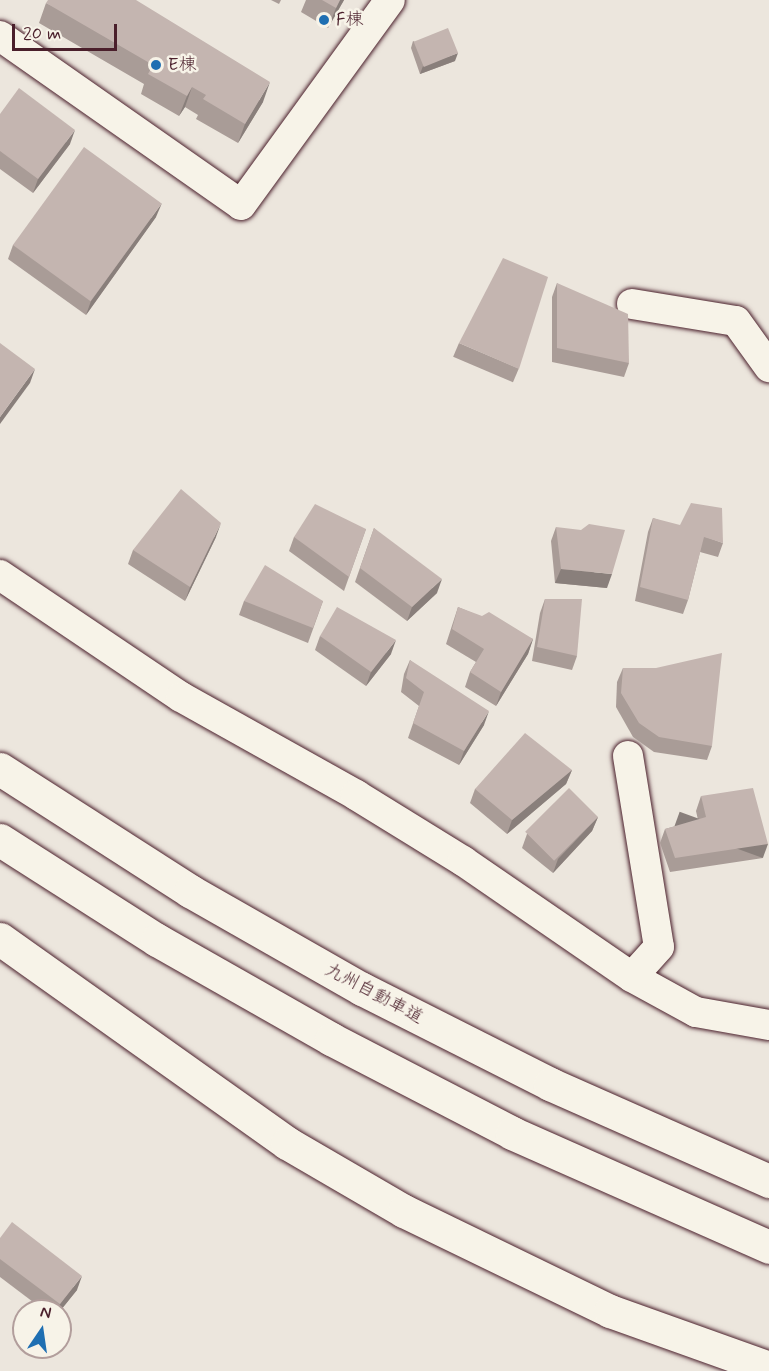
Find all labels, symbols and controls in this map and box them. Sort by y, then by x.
place label: F棟 [336,9,364,31]
scale bar [15,12,120,50]
marker: F棟 [317,13,331,27]
text: 20 m [23,22,61,46]
place label: E棟 [168,54,197,76]
marker: E棟 [149,58,163,72]
street label: 九州自動車道 [321,959,427,1029]
north arrow [12,1299,72,1359]
text: N [38,1301,53,1324]

